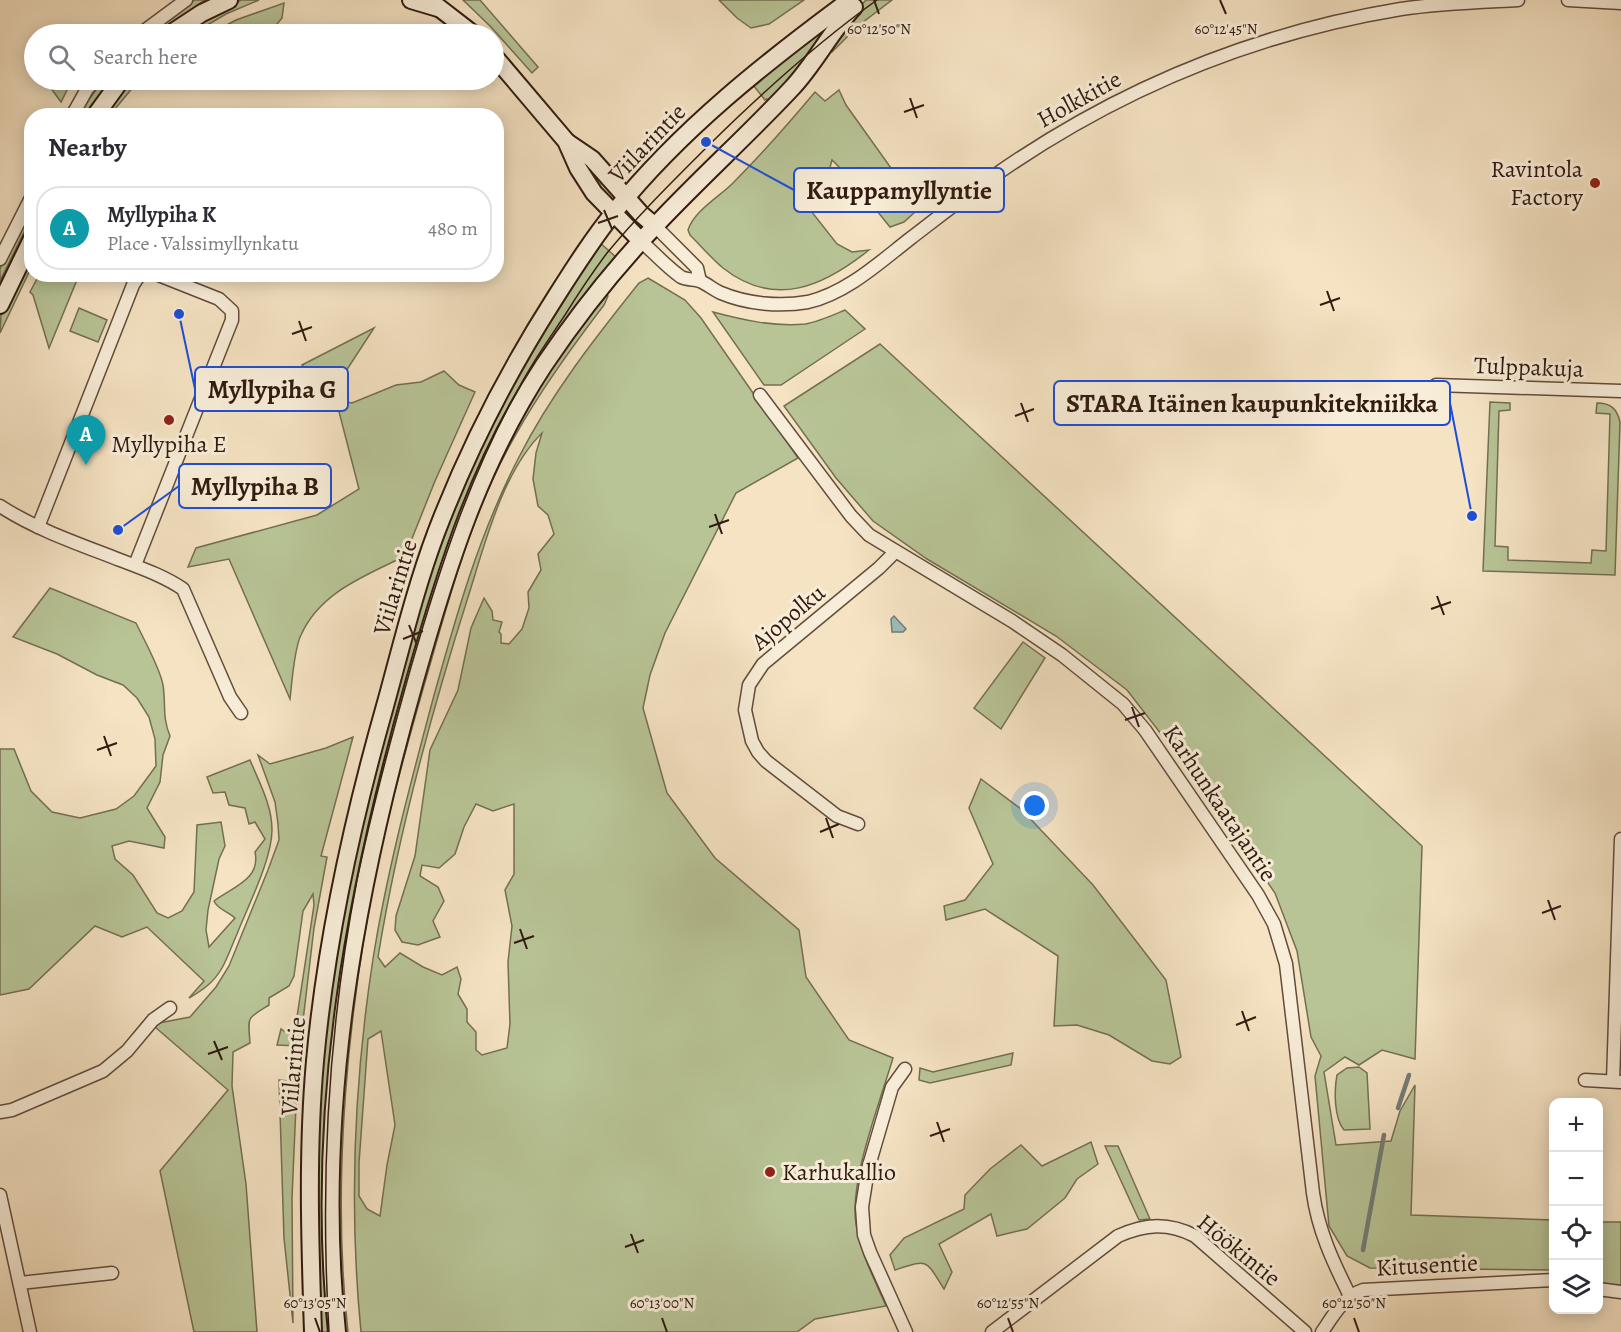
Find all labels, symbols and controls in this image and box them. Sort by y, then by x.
text: 60°12'50"N [847,19,911,39]
text: 60°12'45"N [1195,19,1258,39]
search box [24,24,504,90]
icon: search [45,41,78,74]
text: Search here [93,42,198,72]
street label: Holkkitie [1031,63,1127,135]
street label: Viilarintie [600,96,693,190]
text: Nearby [48,130,127,165]
place label: Ravintola Factory [1491,153,1584,213]
callout: Kauppamyllyntie [794,168,1004,212]
text: Kauppamyllyntie [806,173,992,208]
marker: Ravintola Factory [1588,176,1602,190]
text: Myllypiha K [107,200,216,230]
text: A [63,215,76,242]
text: 480 m [428,215,478,242]
text: Place · Valssimyllynkatu [107,230,299,257]
street label: Tulppakuja [1474,349,1585,385]
callout: Myllypiha G [195,367,348,411]
text: Myllypiha G [208,372,336,407]
callout: STARA Itäinen kaupunkitekniikka [1054,381,1450,425]
text: STARA Itäinen kaupunkitekniikka [1066,386,1438,421]
marker: Myllypiha E [162,413,176,427]
pin: A [66,416,106,465]
place label: Myllypiha E [111,428,227,460]
callout: Myllypiha B [179,464,331,508]
text: Myllypiha B [191,469,319,504]
street label: Viilarintie [365,535,425,640]
street label: Ajopolku [743,577,832,658]
street label: Karhunkaatajantie [1156,718,1284,888]
your location [1020,791,1049,820]
street label: Viilarintie [273,1015,313,1118]
map controls [1549,1098,1603,1314]
button: + [1549,1098,1603,1152]
button: − [1549,1152,1603,1206]
place label: Karhukallio [782,1156,896,1188]
marker: Karhukallio [763,1165,777,1179]
street label: Höökintie [1191,1206,1287,1294]
button: locate [1549,1206,1603,1260]
street label: Kitusentie [1375,1246,1479,1284]
button: layers [1549,1260,1603,1314]
text: 60°13'05"N [283,1293,347,1313]
text: 60°13'00"N [630,1293,695,1313]
text: 60°12'55"N [977,1293,1039,1313]
text: 60°12'50"N [1322,1293,1386,1313]

